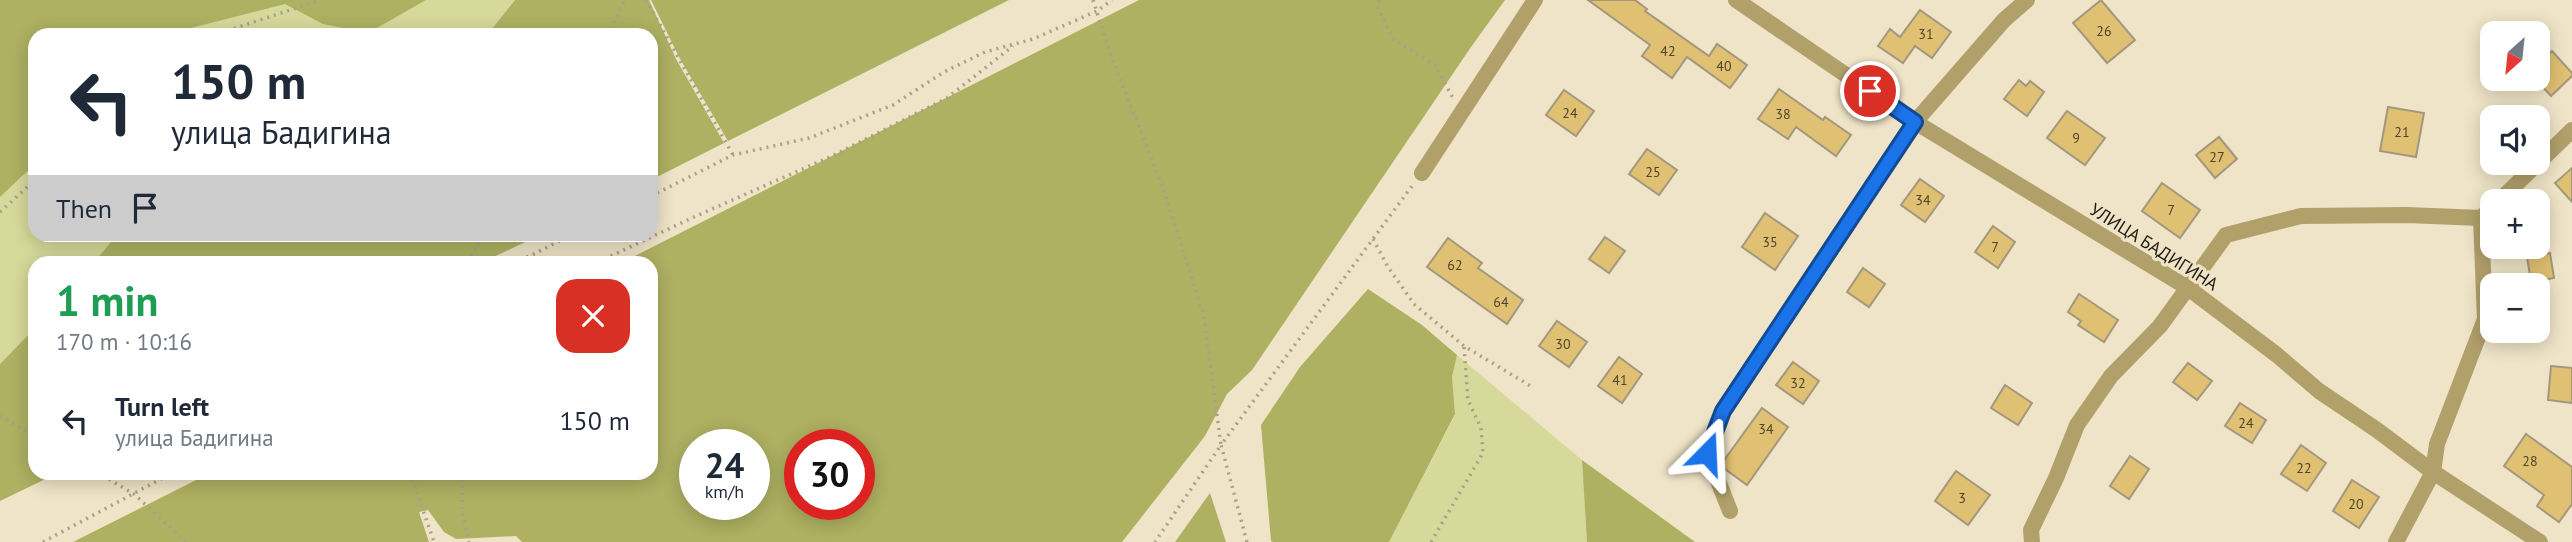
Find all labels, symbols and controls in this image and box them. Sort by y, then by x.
north arrow [2480,21,2550,91]
map controls [2480,21,2550,343]
house number: 26 [2096,22,2112,40]
house number: 31 [1918,25,1934,43]
house number: 42 [1660,42,1676,60]
text: 150 m [171,49,306,113]
icon: left [56,56,147,147]
house number: 40 [1716,57,1732,75]
pin [1840,61,1900,121]
icon: arrive [1851,72,1889,110]
house number: 24 [1562,104,1578,122]
house number: 38 [1775,105,1791,123]
button: sound [2480,105,2550,175]
text: улица Бадигина [171,111,392,153]
house number: 21 [2394,123,2410,141]
house number: 9 [2072,129,2080,147]
house number: 27 [2209,148,2225,166]
house number: 25 [1645,163,1661,181]
icon: arrive [126,189,164,227]
button: + [2480,189,2550,259]
house number: 34 [1915,191,1931,209]
text: Then [56,192,112,225]
street label: УЛИЦА БАДИГИНА [2086,198,2223,296]
house number: 7 [2167,201,2175,219]
house number: 35 [1762,233,1778,251]
house number: 7 [1991,238,1999,256]
house number: 62 [1447,256,1463,274]
text: 1 min [56,273,158,328]
button: − [2480,273,2550,343]
button: close [556,279,630,353]
house number: 64 [1493,293,1509,311]
text: 170 m · 10:16 [56,327,192,356]
house number: 30 [1555,335,1571,353]
house number: 41 [1612,371,1628,389]
house number: 32 [1790,374,1806,392]
text: Turn left [115,390,209,423]
icon: left [56,402,94,440]
text: 150 m [559,404,630,437]
house number: 24 [2238,414,2254,432]
position arrow [1670,416,1744,490]
house number: 34 [1758,420,1774,438]
text: улица Бадигина [115,423,274,452]
speed limit sign: 30 [784,429,875,520]
text: 24 [705,442,744,488]
house number: 28 [2522,452,2538,470]
house number: 22 [2296,459,2312,477]
text: km/h [705,480,744,503]
house number: 3 [1958,489,1966,507]
house number: 20 [2348,495,2364,513]

